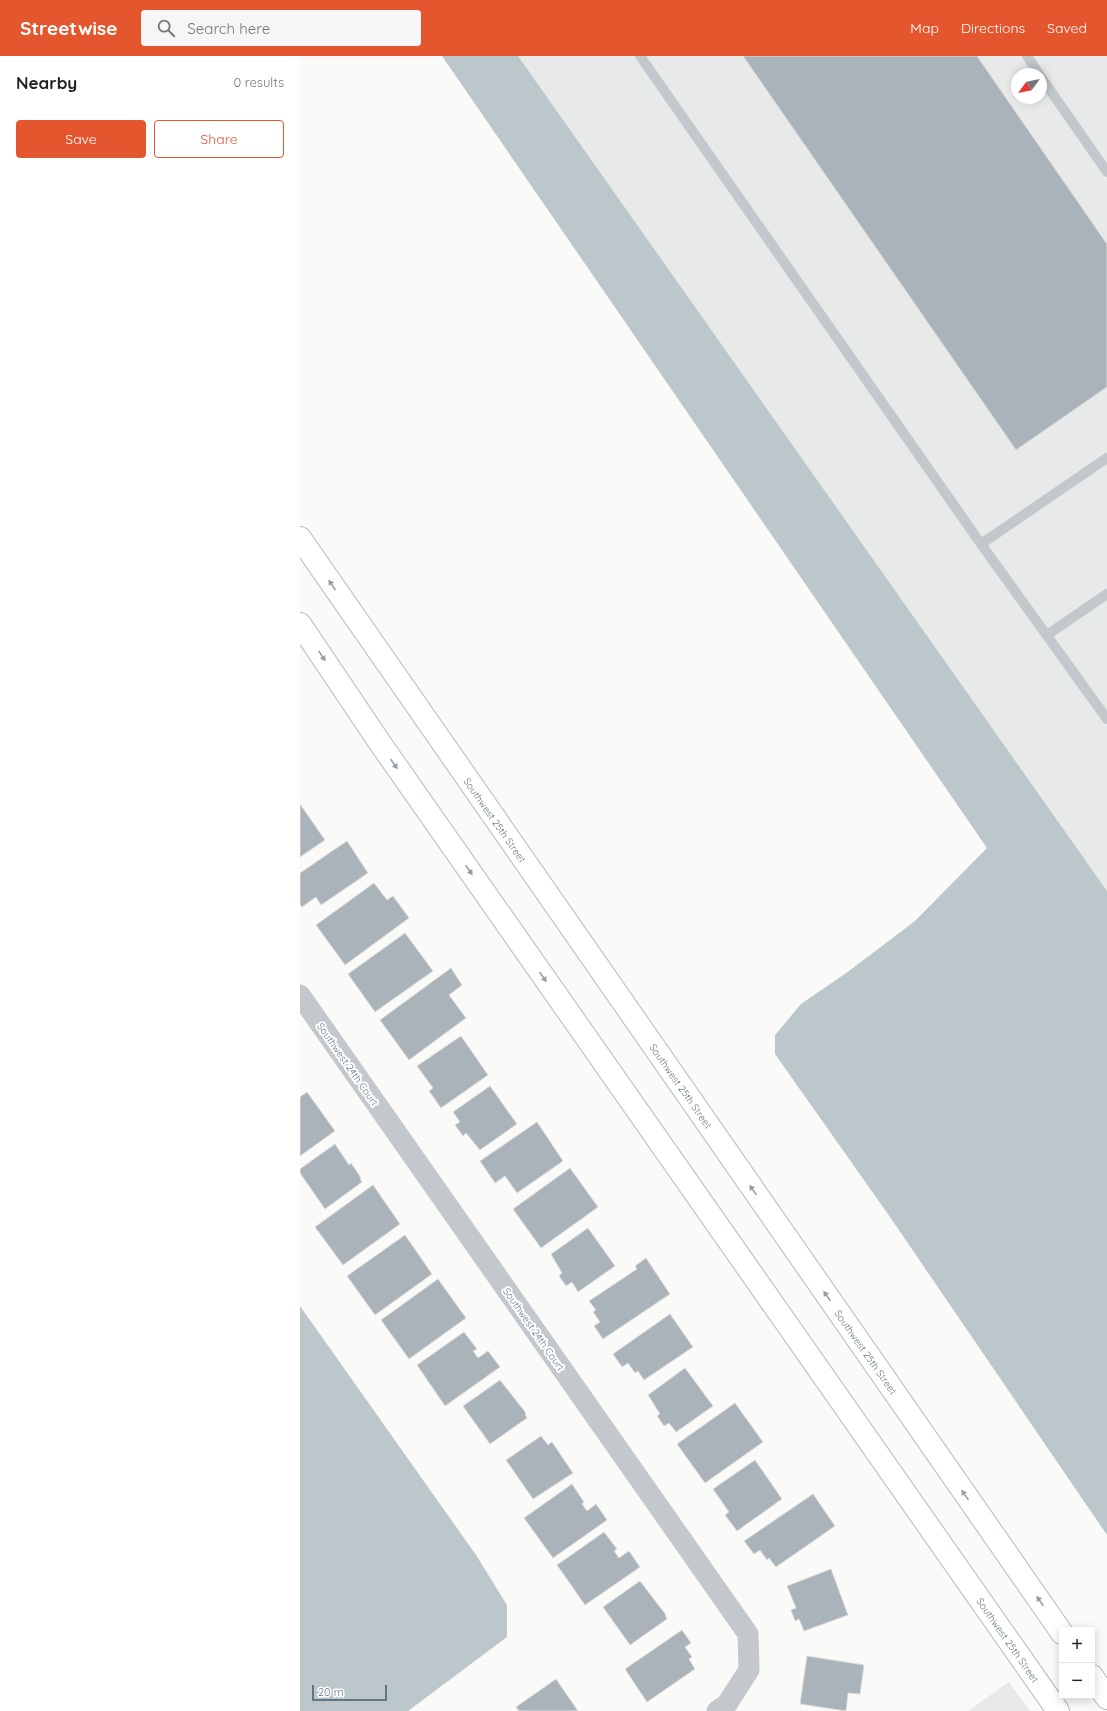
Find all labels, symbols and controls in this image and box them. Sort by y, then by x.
search box [141,10,421,46]
text: Streetwise [20,16,117,40]
icon: search [155,17,177,39]
text: Search here [187,19,270,38]
text: Map [910,19,939,37]
text: Directions [961,19,1025,37]
text: Saved [1047,19,1087,37]
north arrow [1011,68,1047,104]
text: Nearby [16,72,77,93]
text: 0 results [233,74,284,90]
button: Save [16,120,146,158]
button: Share [154,120,284,158]
one-way arrow [328,579,335,591]
one-way arrow [318,651,326,661]
one-way arrow [390,759,398,769]
street label: Southwest 25th Street [460,775,529,866]
one-way arrow [465,865,473,876]
one-way arrow [539,971,548,982]
street label: Southwest 24th Court [314,1020,381,1109]
street label: Southwest 25th Street [646,1041,715,1132]
one-way arrow [749,1184,757,1195]
street label: Southwest 24th Court [500,1285,567,1374]
one-way arrow [823,1291,831,1302]
street label: Southwest 25th Street [831,1307,900,1398]
one-way arrow [961,1490,969,1500]
street label: Southwest 25th Street [973,1595,1042,1686]
one-way arrow [1036,1596,1044,1607]
map controls [1059,1627,1095,1699]
button: + [1059,1627,1095,1663]
button: − [1059,1663,1095,1699]
scale bar [312,1683,387,1702]
text: 20 m [318,1685,344,1699]

